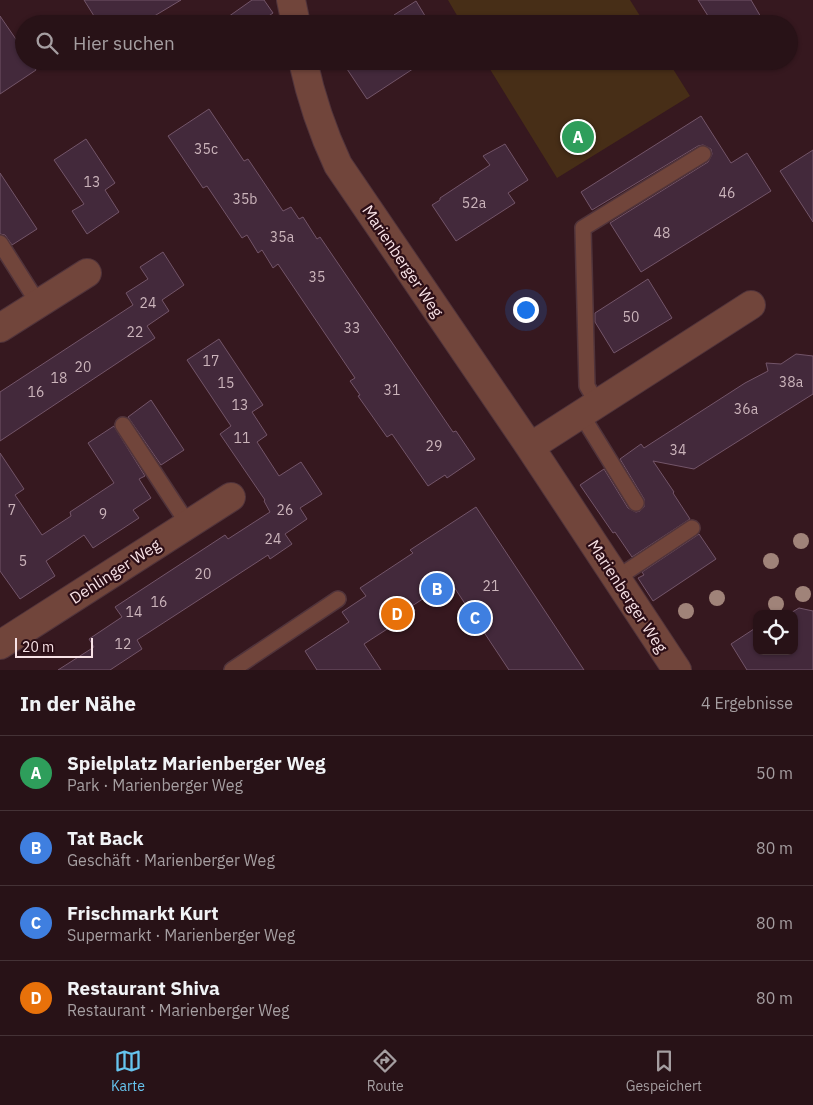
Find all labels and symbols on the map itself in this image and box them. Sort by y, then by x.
pin: A [562,118,594,156]
house number: 35c [194,140,218,158]
house number: 13 [84,173,100,191]
house number: 46 [719,184,735,202]
house number: 35b [233,190,257,208]
house number: 52a [462,194,487,212]
street label: Marienberger Weg [358,201,448,321]
house number: 48 [654,224,670,242]
house number: 35a [270,228,295,246]
house number: 35 [309,268,325,286]
house number: 24 [140,294,156,312]
your location [513,297,539,323]
house number: 50 [623,308,639,326]
house number: 33 [344,319,360,337]
house number: 22 [127,323,143,341]
house number: 17 [203,352,219,370]
house number: 20 [75,358,91,376]
house number: 18 [51,369,67,387]
house number: 38a [779,373,804,391]
house number: 15 [218,374,234,392]
house number: 31 [384,381,400,399]
house number: 16 [28,383,44,401]
house number: 13 [232,396,248,414]
house number: 36a [734,400,759,418]
house number: 11 [234,429,250,447]
house number: 29 [426,437,442,455]
house number: 34 [670,441,686,459]
house number: 7 [8,501,16,519]
house number: 26 [277,501,293,519]
house number: 9 [99,505,107,523]
house number: 24 [265,530,281,548]
street label: Dehlinger Weg [66,534,165,608]
street label: Marienberger Weg [584,536,672,657]
house number: 5 [19,552,27,570]
house number: 20 [195,565,211,583]
pin: B [421,570,453,608]
house number: 21 [483,577,499,595]
house number: 16 [151,593,167,611]
pin: D [381,595,413,633]
pin: C [459,599,491,637]
house number: 14 [126,603,142,621]
scale bar [15,635,92,658]
house number: 12 [115,635,131,653]

